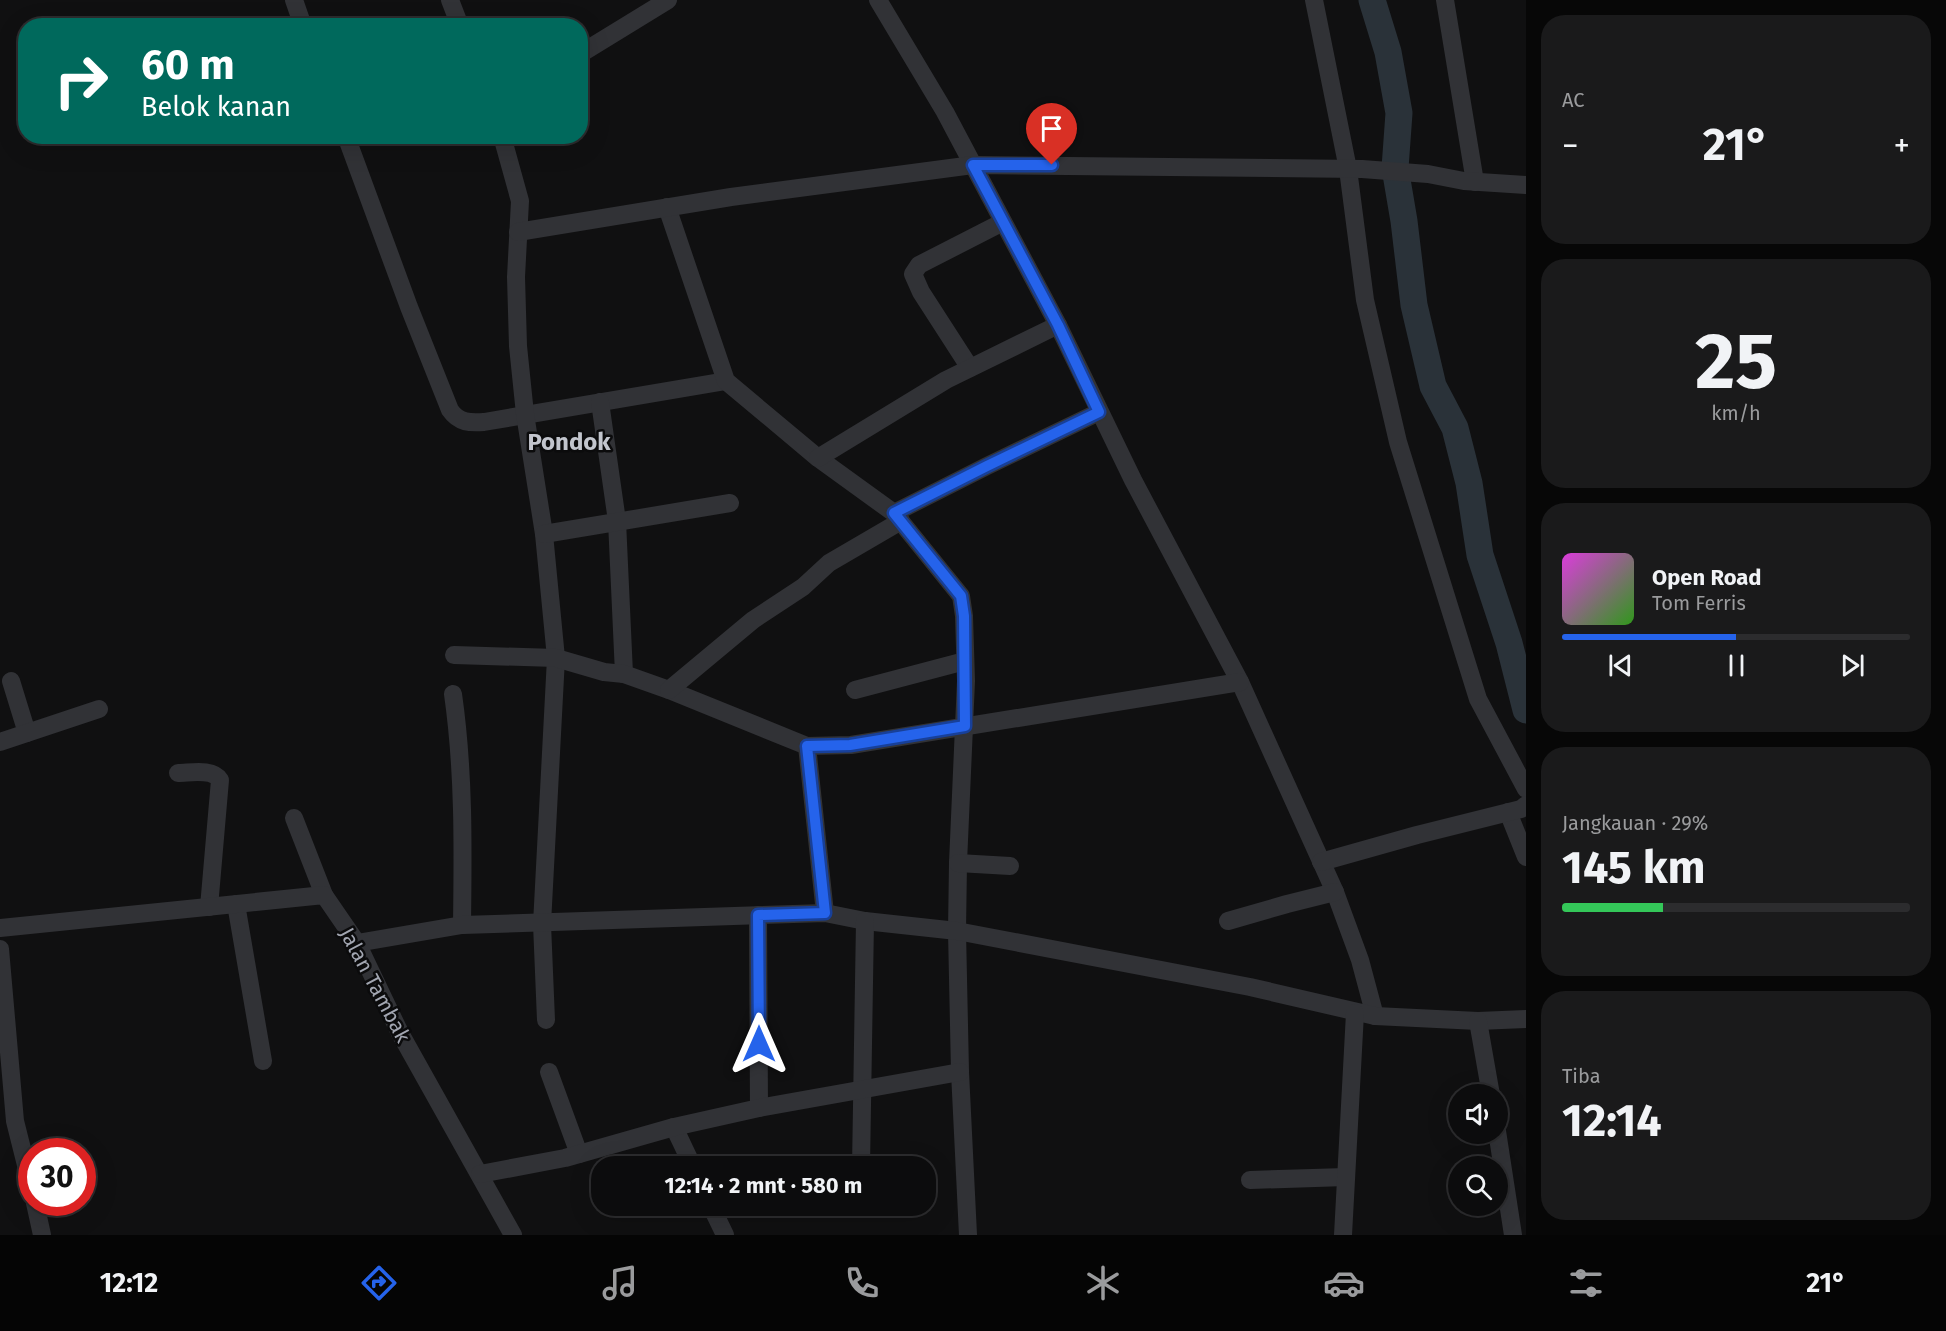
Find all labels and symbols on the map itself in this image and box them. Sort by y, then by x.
pin [1026,103,1077,165]
district label: Pondok [527,428,611,456]
street label: Jalan Tambak [334,923,416,1047]
position arrow [727,1012,791,1076]
speed limit sign: 30 [18,1138,96,1216]

